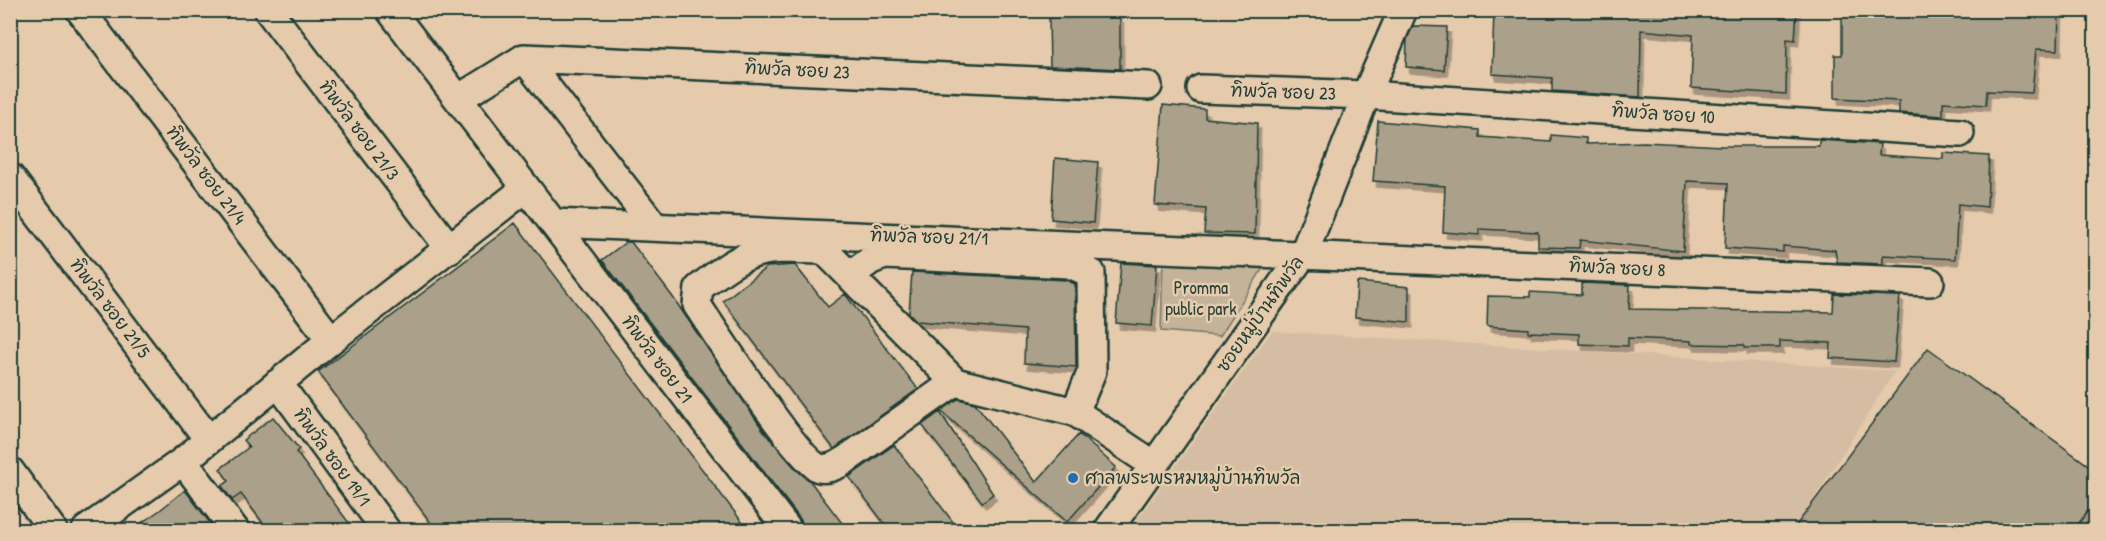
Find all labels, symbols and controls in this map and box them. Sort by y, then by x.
street label: ทิพวัล ซอย 23 [744,54,850,85]
street label: ทิพวัล ซอย 21/3 [313,74,405,185]
street label: ทิพวัล ซอย 23 [1230,77,1336,106]
street label: ทิพวัล ซอย 10 [1610,97,1716,130]
street label: ทิพวัล ซอย 21/4 [161,120,252,230]
street label: ทิพวัล ซอย 21/1 [870,222,988,251]
street label: ซอยหมู่บ้านทิพวัล [1210,250,1311,378]
street label: ทิพวัล ซอย 8 [1568,252,1666,283]
street label: ทิพวัล ซอย 21/5 [65,253,156,363]
park label: Promma public park [1165,275,1237,321]
street label: ทิพวัล ซอย 21 [616,310,699,408]
street label: ทิพวัล ซอย 19/1 [288,402,377,511]
place label: ศาลพระพรหมหมู่บ้านทิพวัล [1085,465,1300,492]
marker: ศาลพระพรหมหมู่บ้านทิพวัล [1066,471,1080,485]

